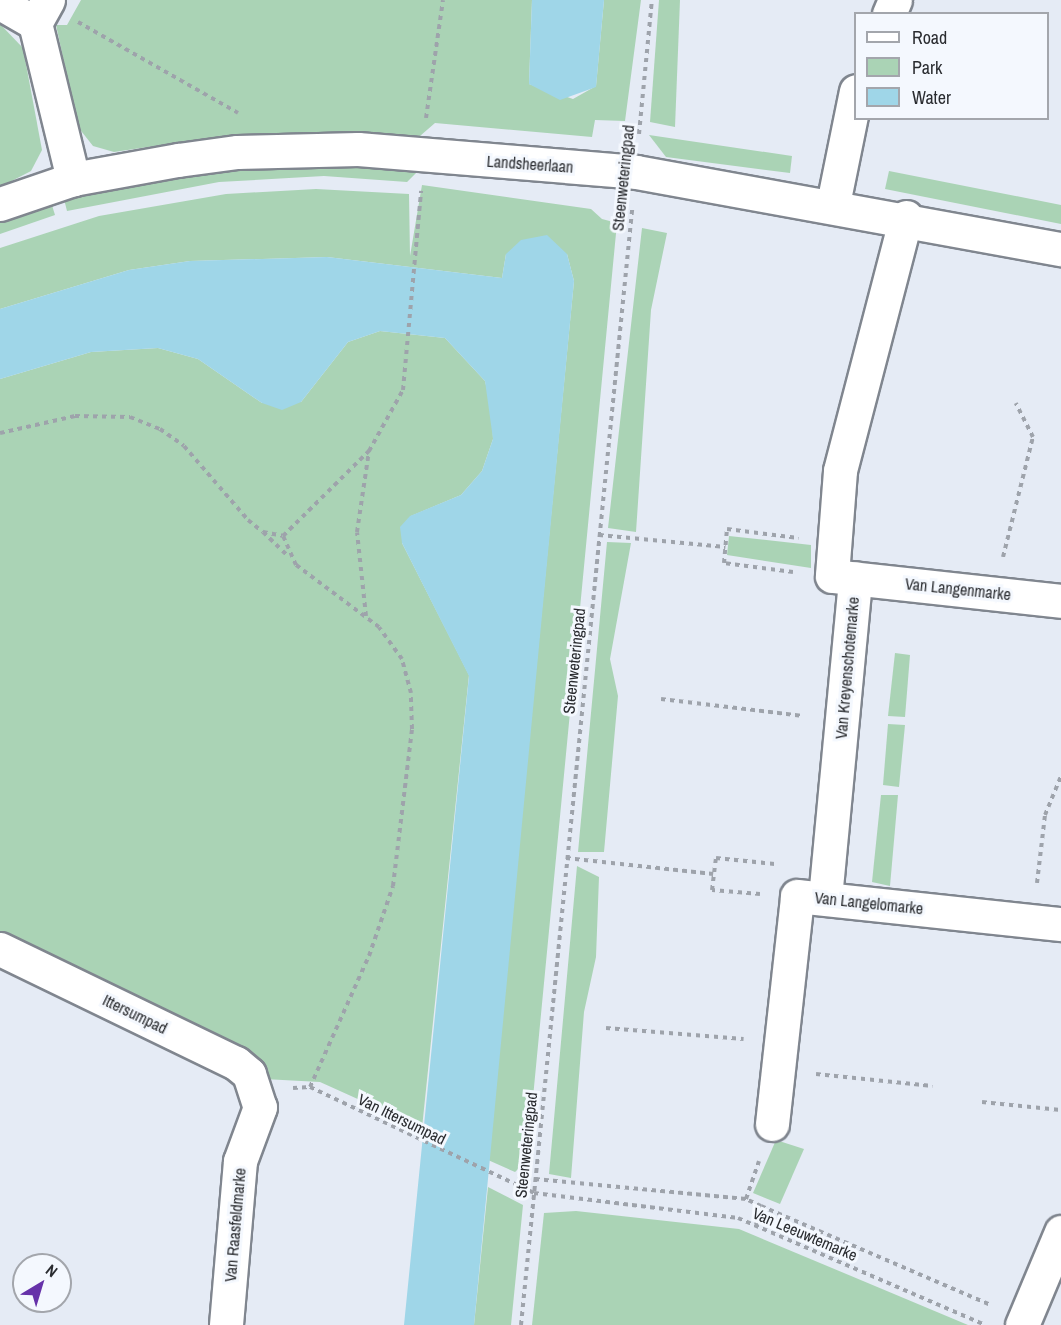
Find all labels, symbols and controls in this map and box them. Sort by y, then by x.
legend [854,12,1049,120]
text: Road [912,25,947,50]
text: Park [912,55,942,80]
text: Water [912,85,951,110]
street label: Steenweteringpad [608,124,638,232]
street label: Landsheerlaan [486,151,574,177]
street label: Van Langenmarke [904,574,1012,604]
street label: Van Kreyenschotemarke [831,596,863,740]
street label: Steenweteringpad [559,607,589,715]
street label: Van Langelomarke [814,888,924,918]
street label: Ittersumpad [100,990,170,1038]
street label: Van Ittersumpad [355,1089,449,1149]
street label: Steenweteringpad [511,1091,541,1199]
street label: Van Raasfeldmarke [220,1167,250,1283]
street label: Van Leeuwtemarke [750,1203,860,1265]
north arrow [12,1253,72,1313]
text: N [41,1259,62,1282]

